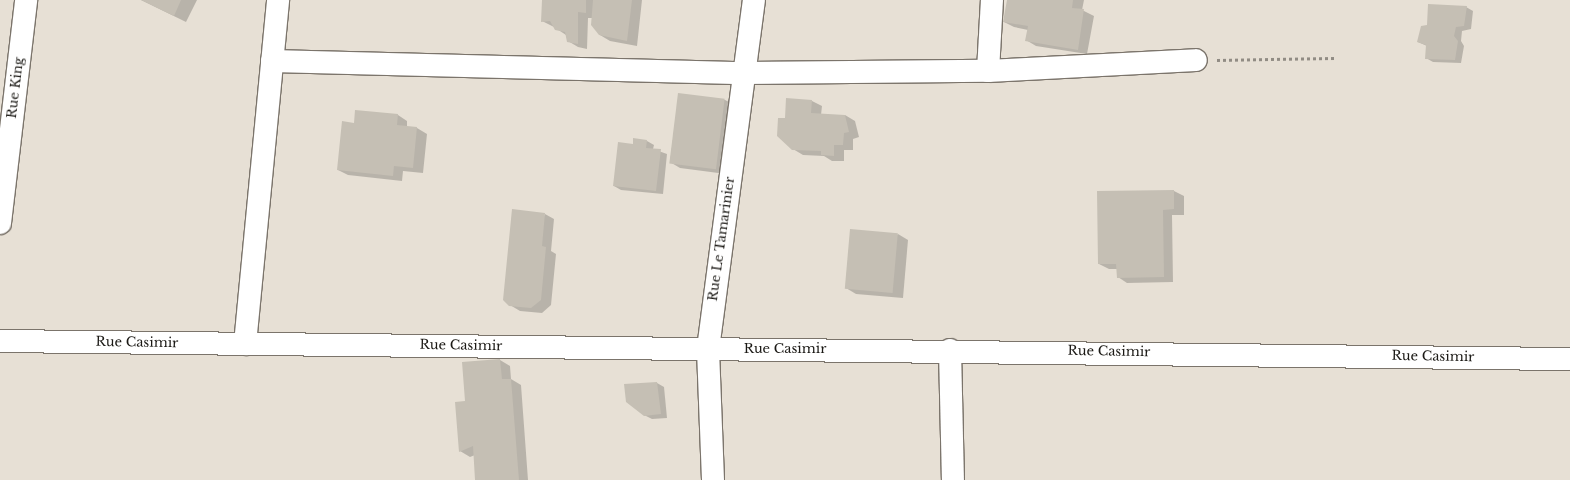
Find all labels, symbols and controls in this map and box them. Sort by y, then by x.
street label: Rue King [5,57,27,119]
street label: Rue Le Tamarinier [706,176,738,302]
street label: Rue Casimir [96,334,178,352]
street label: Rue Casimir [420,337,502,355]
street label: Rue Casimir [744,341,826,357]
street label: Rue Casimir [1068,343,1150,361]
street label: Rue Casimir [1392,348,1474,366]

